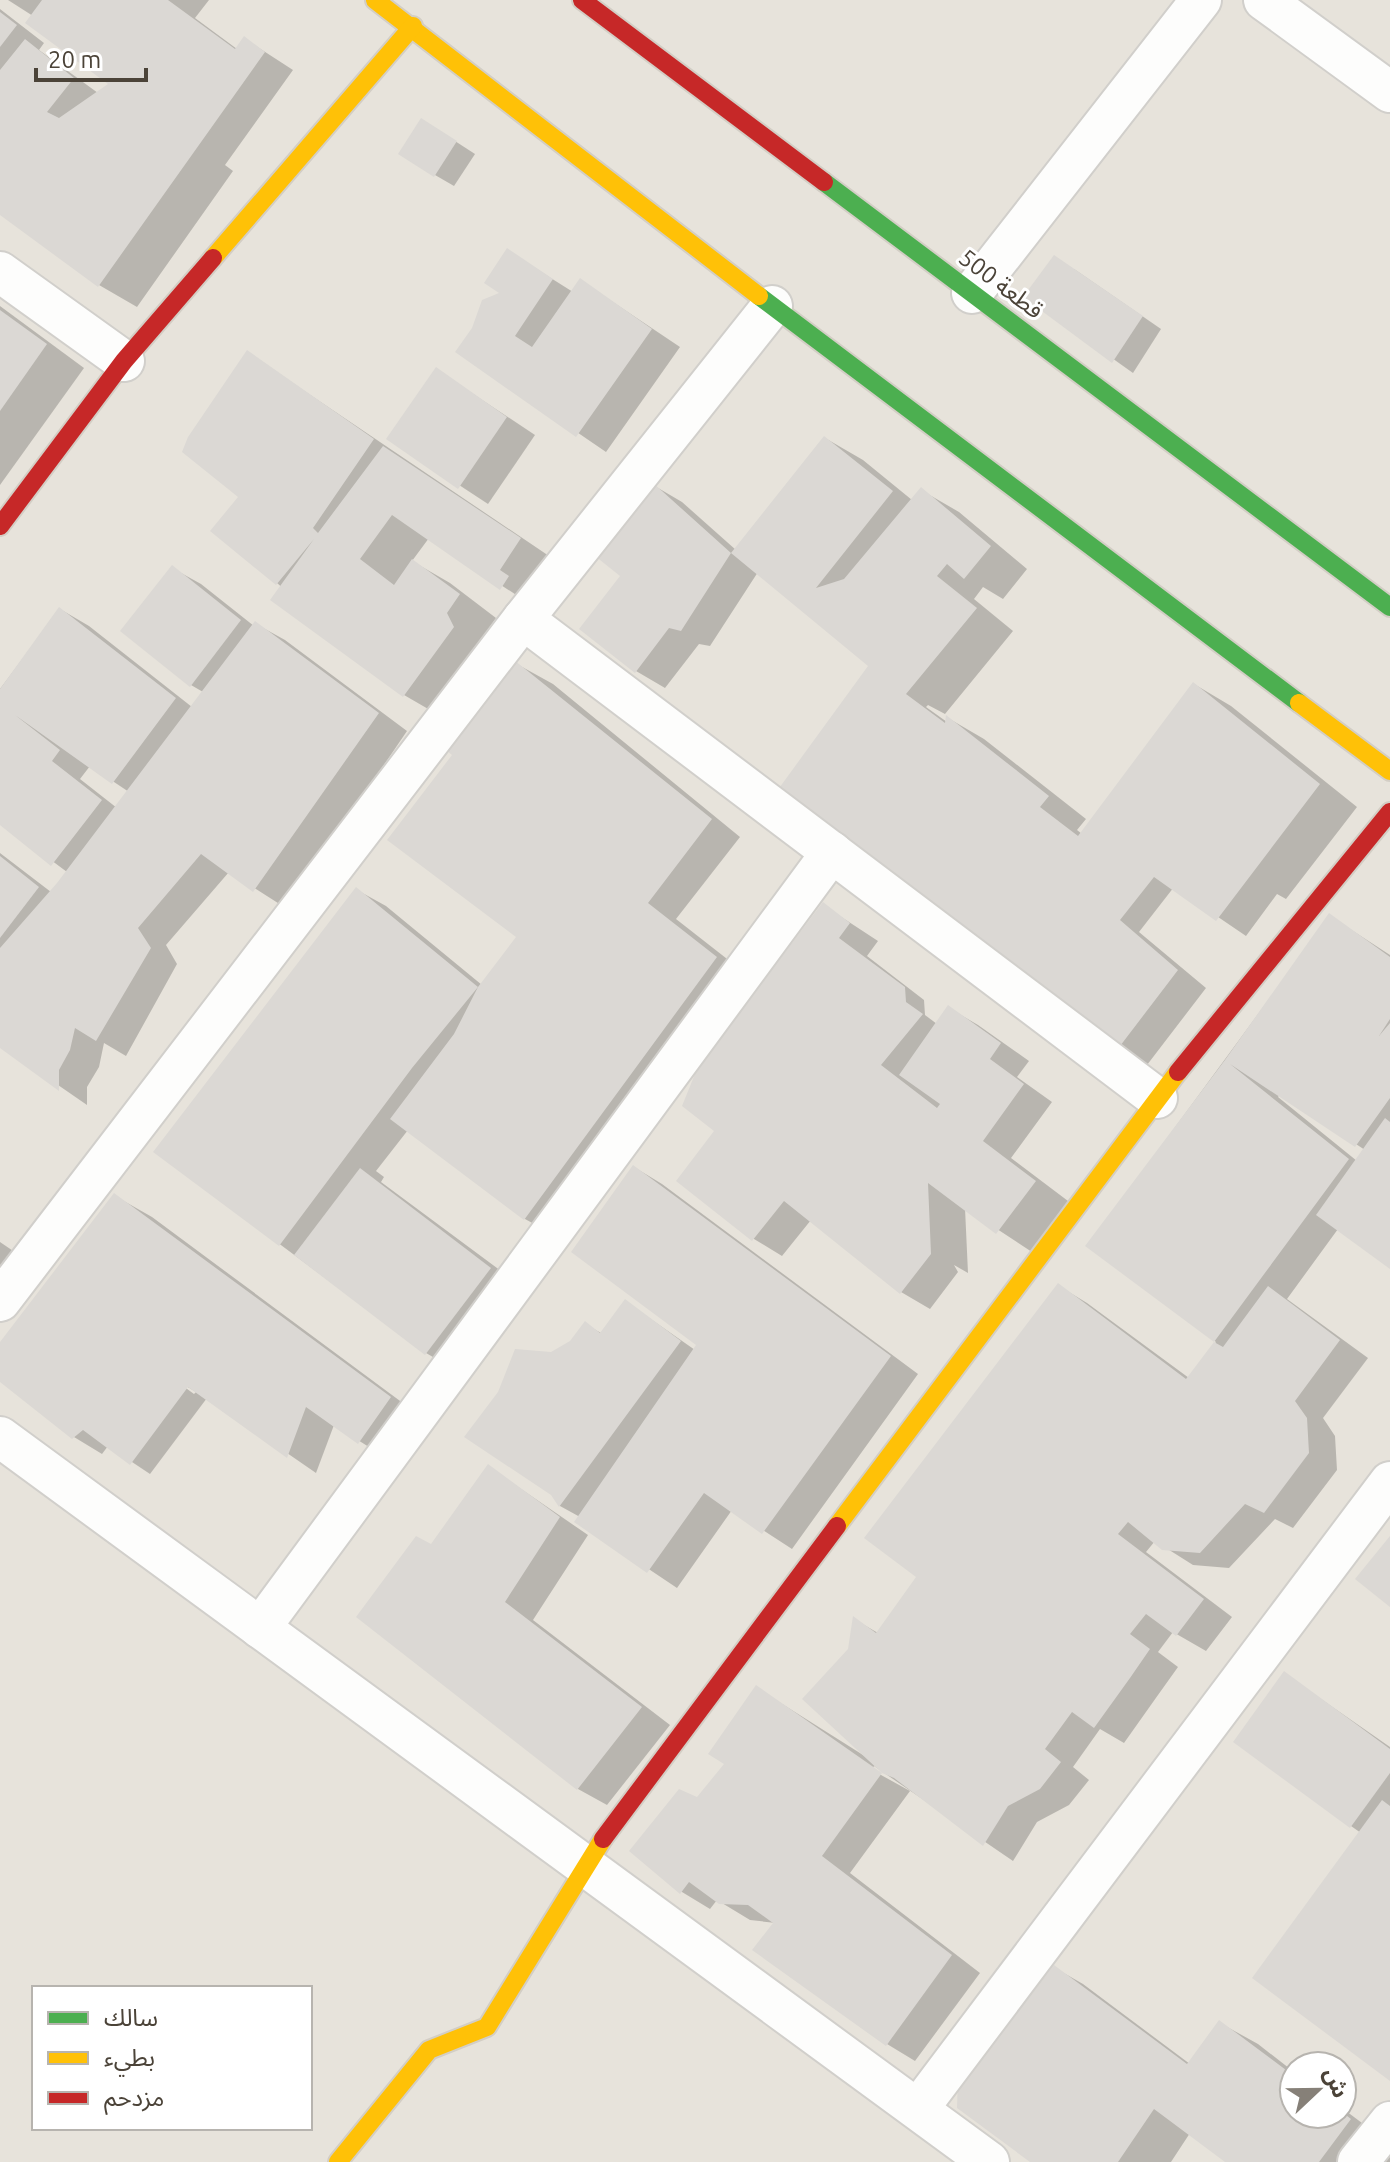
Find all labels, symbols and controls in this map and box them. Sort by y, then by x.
scale bar [36,32,146,82]
text: 20 m [48,46,101,73]
street label: قطعة 500 [954,243,1049,324]
legend [32,1986,312,2130]
text: سالك [104,2004,158,2031]
text: بطيء [104,2044,155,2077]
north arrow [1278,2050,1358,2130]
text: ش [1319,2064,1354,2101]
text: مزدحم [104,2084,164,2115]

